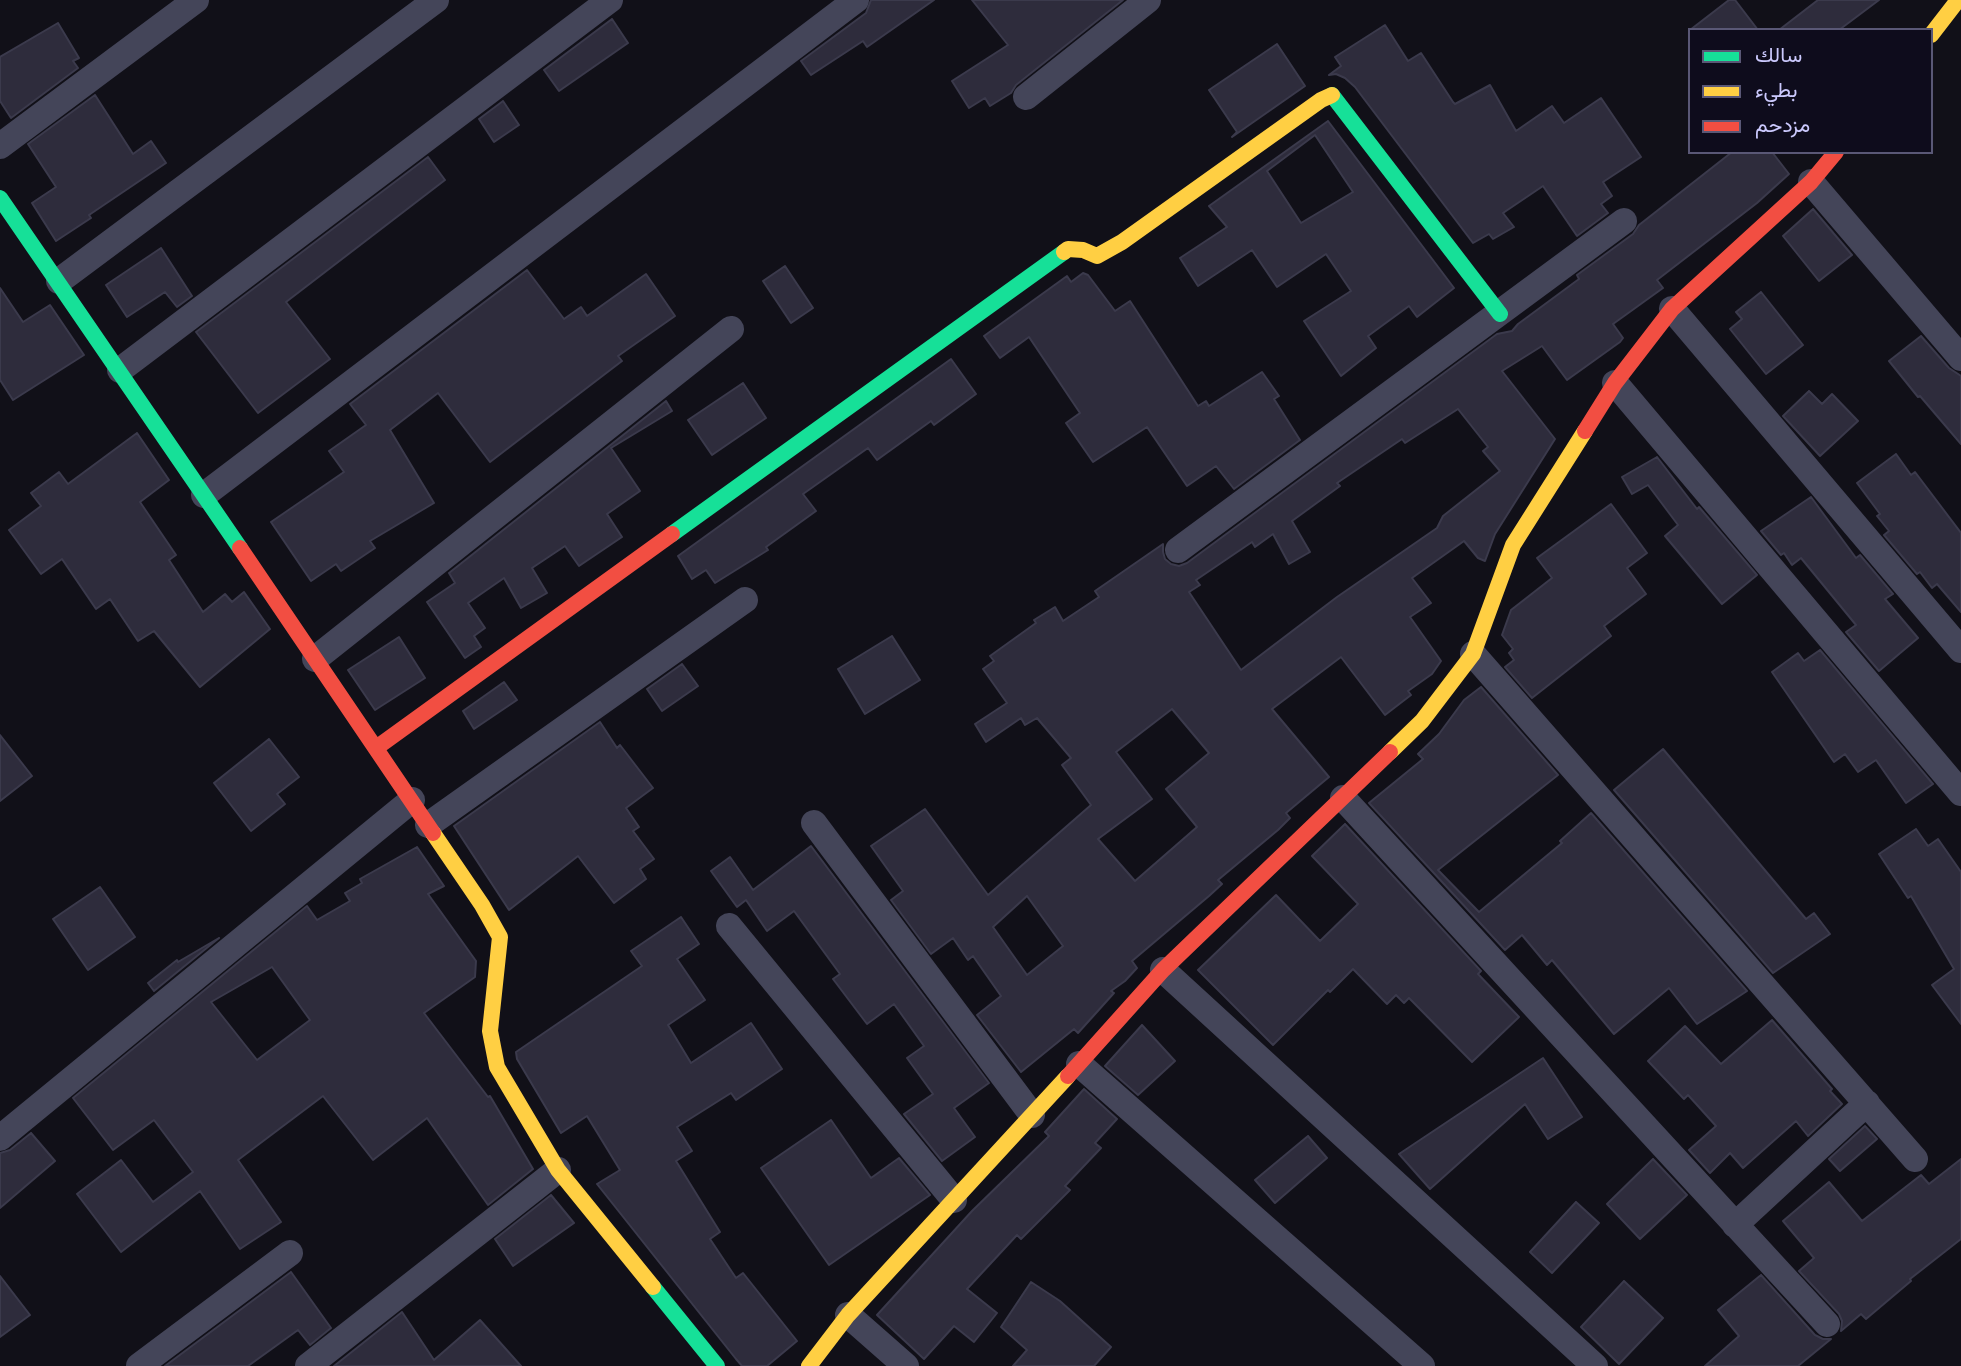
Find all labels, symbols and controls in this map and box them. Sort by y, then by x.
legend [1688,28,1933,154]
text: سالك [1755,41,1802,66]
text: بطيء [1755,76,1798,101]
text: مزدحم [1755,111,1810,136]

